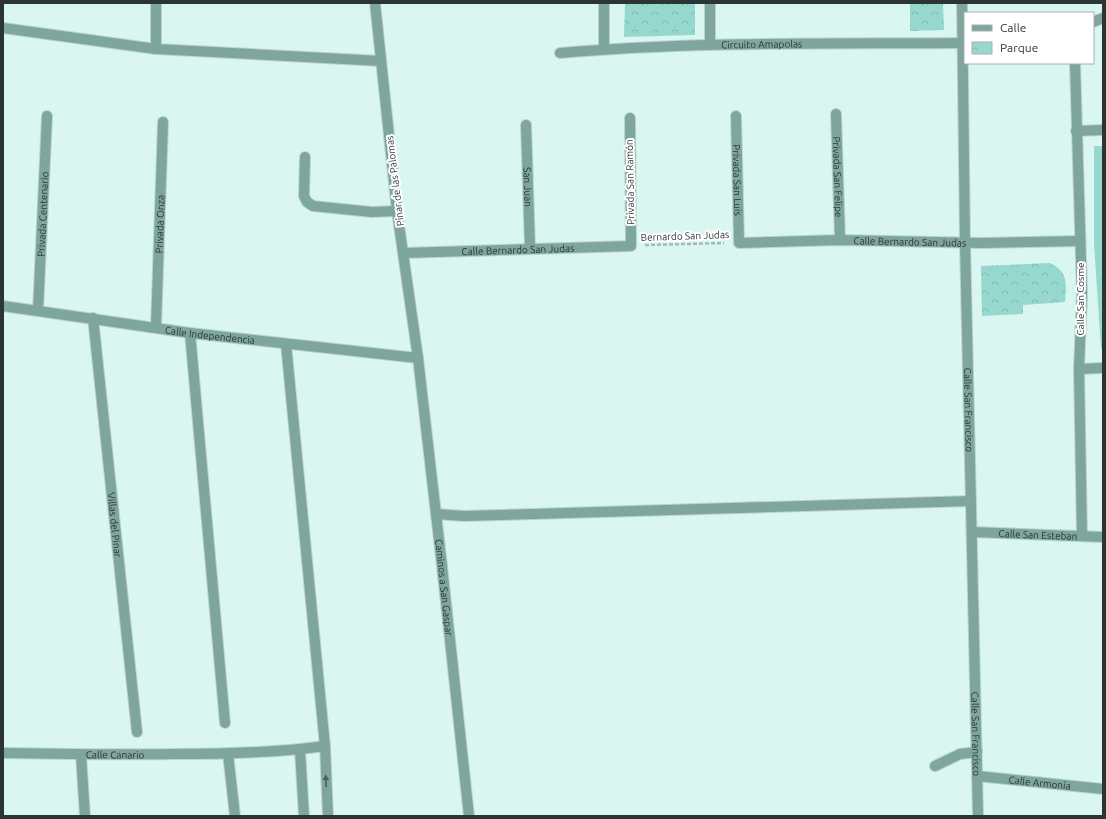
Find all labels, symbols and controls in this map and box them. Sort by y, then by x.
legend [964,12,1094,64]
text: Calle [1000,21,1026,34]
street label: Circuito Amapolas [721,38,802,50]
text: Parque [1000,41,1038,54]
street label: Pinar de las Palomas [384,135,406,227]
street label: Privada San Felipe [831,136,845,218]
street label: Privada San Ramón [624,139,636,225]
street label: Privada San Luis [731,144,744,216]
street label: San Juan [522,167,534,207]
street label: Privada Centenario [35,171,50,257]
street label: Privada Onza [153,195,166,254]
street label: Bernardo San Judas [641,229,729,243]
street label: Calle Bernardo San Judas [853,235,967,248]
street label: Calle Bernardo San Judas [461,242,575,257]
street label: Calle San Cosme [1075,262,1086,336]
street label: Calle Independencia [164,324,256,346]
street label: Calle San Francisco [962,368,975,452]
street label: Villas del Pinar [106,492,124,558]
street label: Calle San Esteban [998,528,1078,542]
street label: Caminos a San Gaspar [433,538,455,637]
street label: Calle San Francisco [970,692,983,776]
street label: Calle Canario [86,749,145,760]
street label: Calle Armonía [1008,774,1071,791]
one-way arrow [323,775,330,787]

